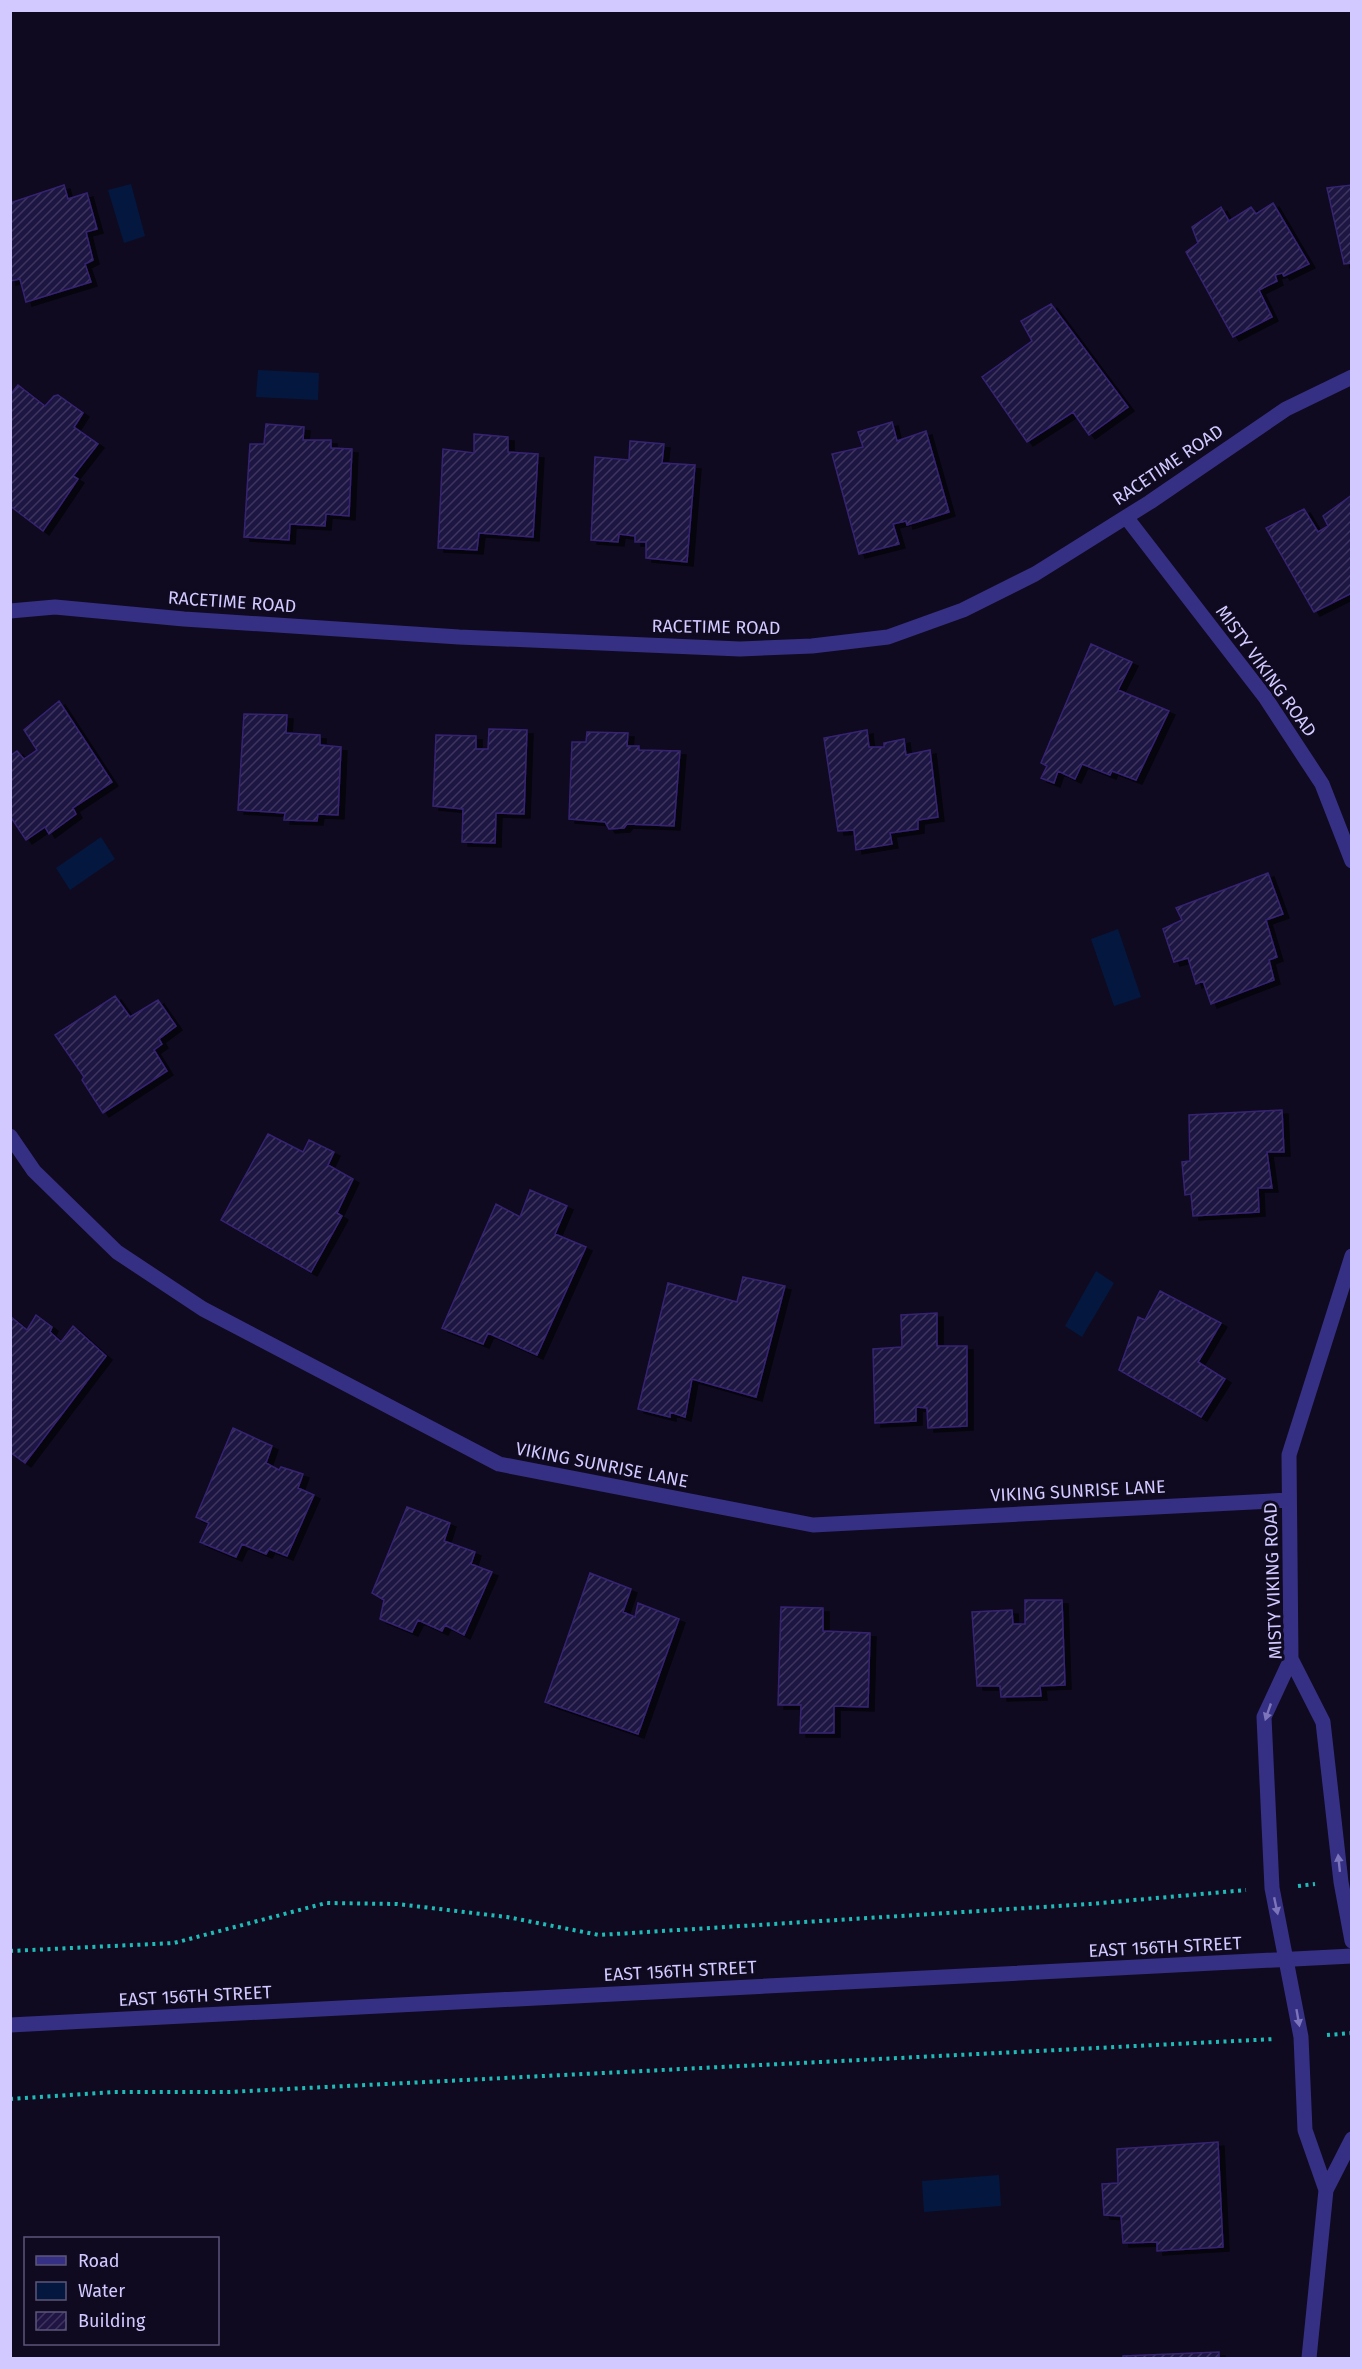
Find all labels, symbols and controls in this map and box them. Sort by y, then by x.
street label: RACETIME ROAD [1109,420,1227,510]
street label: RACETIME ROAD [167,587,297,617]
street label: MISTY VIKING ROAD [1211,601,1321,741]
street label: RACETIME ROAD [651,615,781,639]
street label: VIKING SUNRISE LANE [514,1437,690,1493]
street label: VIKING SUNRISE LANE [990,1475,1166,1507]
street label: MISTY VIKING ROAD [1259,1502,1287,1660]
one-way arrow [1262,1703,1272,1721]
one-way arrow [1334,1853,1344,1872]
one-way arrow [1271,1896,1281,1915]
street label: EAST 156TH STREET [1088,1932,1243,1962]
street label: EAST 156TH STREET [603,1956,758,1986]
street label: EAST 156TH STREET [118,1981,273,2011]
one-way arrow [1294,2009,1303,2028]
legend [24,2237,219,2345]
text: Road [78,2250,120,2272]
text: Water [78,2280,125,2302]
text: Building [78,2310,146,2332]

